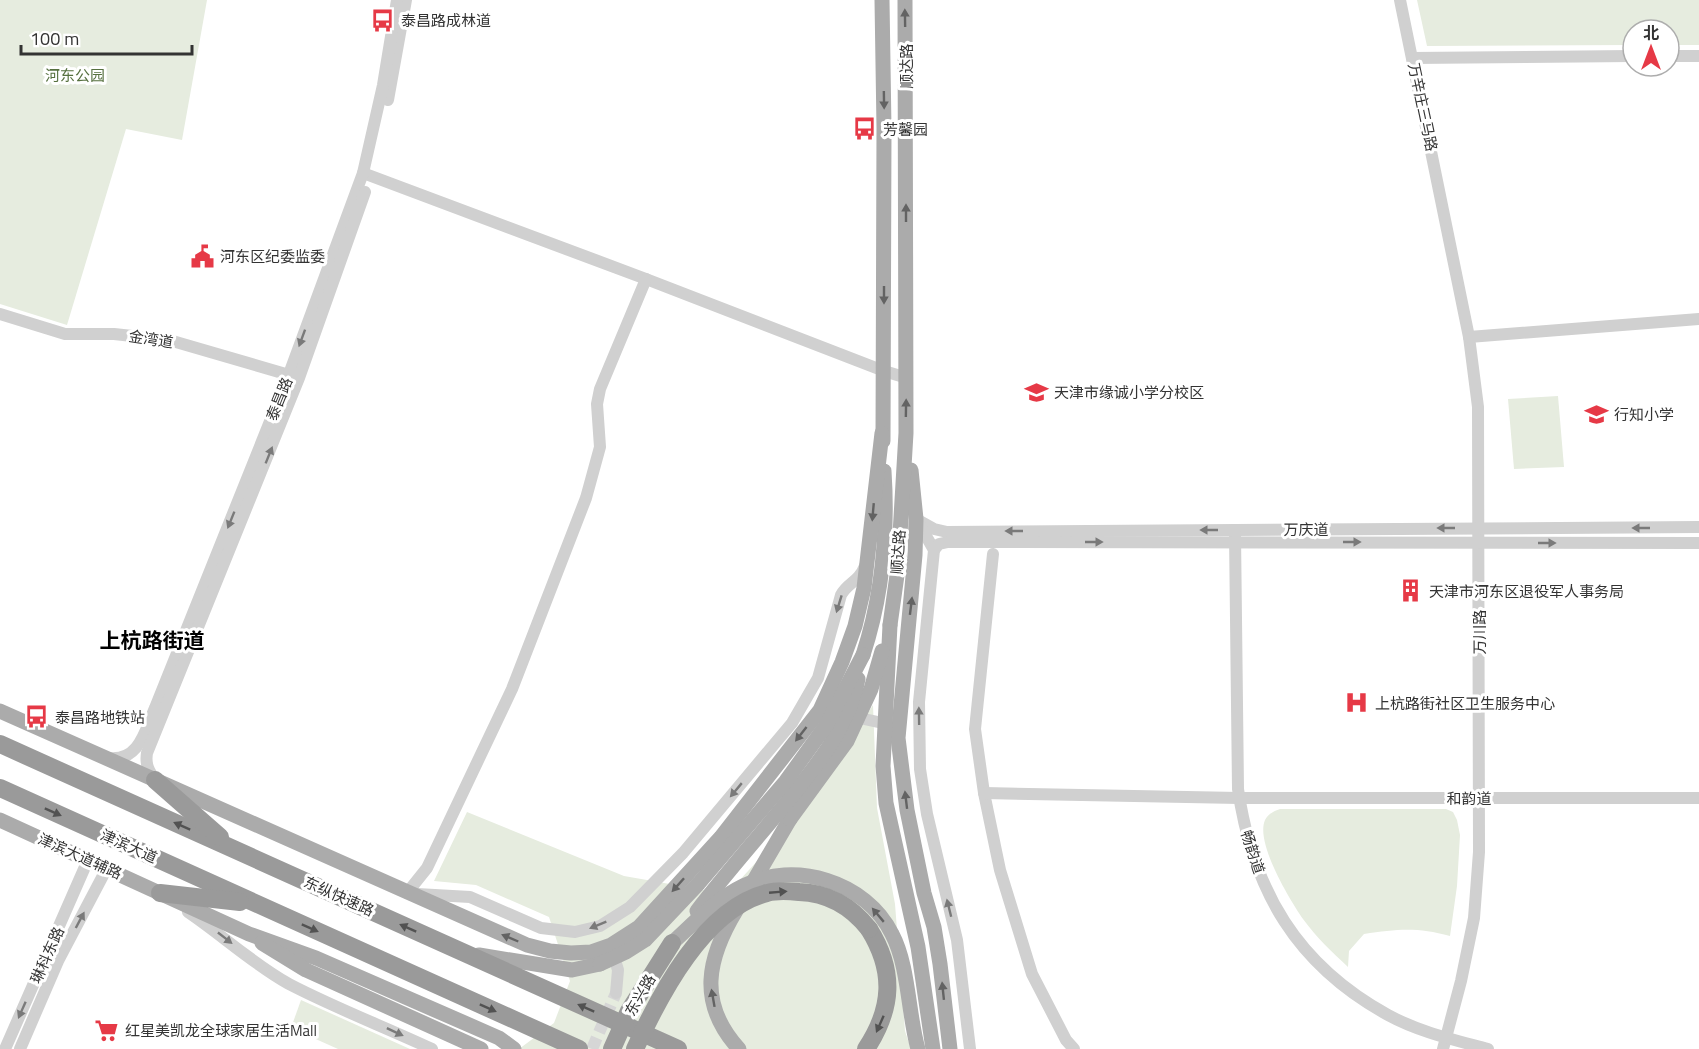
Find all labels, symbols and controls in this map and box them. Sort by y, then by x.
bus stop icon: 泰昌路成林道 [370,7,396,33]
one-way arrow [901,8,910,27]
place label: 泰昌路成林道 [401,9,491,32]
scale bar [21,18,192,56]
north arrow [1621,18,1681,78]
text: 北 [1643,21,1659,45]
text: 100 m [30,25,79,52]
street label: 顺达路 [895,43,918,89]
street label: 万辛庄三马路 [1402,61,1444,153]
park label: 河东公园 [45,64,105,87]
one-way arrow [879,91,889,110]
bus stop icon: 芳馨园 [852,116,878,142]
place label: 芳馨园 [883,118,928,141]
one-way arrow [901,203,911,222]
public building icon: 河东区纪委监委 [189,243,215,269]
place label: 河东区纪委监委 [220,245,325,268]
one-way arrow [879,286,889,305]
street label: 金湾道 [127,324,175,354]
one-way arrow [297,329,306,347]
street label: 泰昌路 [260,374,298,424]
school or university icon: 天津市缘诚小学分校区 [1023,379,1049,405]
place label: 天津市缘诚小学分校区 [1054,381,1204,404]
one-way arrow [901,398,911,417]
school or university icon: 行知小学 [1583,401,1609,427]
place label: 行知小学 [1614,403,1674,426]
one-way arrow [264,445,274,463]
one-way arrow [868,503,878,522]
one-way arrow [225,511,235,529]
street label: 万庆道 [1283,518,1329,541]
one-way arrow [1436,523,1455,533]
one-way arrow [1631,523,1650,533]
one-way arrow [1199,525,1218,535]
one-way arrow [1004,526,1023,536]
street label: 顺达路 [885,529,911,575]
one-way arrow [1085,537,1104,547]
one-way arrow [1343,537,1362,547]
one-way arrow [1538,538,1557,548]
building icon: 天津市河东区退役军人事务局 [1398,578,1424,604]
place label: 天津市河东区退役军人事务局 [1429,580,1624,603]
one-way arrow [834,595,843,613]
one-way arrow [906,596,916,615]
street label: 万川路 [1468,609,1491,655]
district label: 上杭路街道 [100,624,205,656]
hospital icon: 上杭路街社区卫生服务中心 [1344,690,1370,716]
place label: 上杭路街社区卫生服务中心 [1375,692,1555,715]
bus stop icon: 泰昌路地铁站 [24,704,50,730]
place label: 泰昌路地铁站 [55,706,145,729]
one-way arrow [914,707,924,726]
one-way arrow [795,726,808,742]
one-way arrow [730,782,743,797]
street label: 和韵道 [1446,787,1492,810]
one-way arrow [901,790,910,809]
one-way arrow [45,807,63,817]
one-way arrow [173,821,191,831]
street label: 津滨大道 [97,823,161,869]
street label: 津滨大道辅路 [34,827,126,885]
street label: 畅韵道 [1235,827,1271,877]
street label: 东纵快速路 [300,870,378,922]
one-way arrow [671,877,685,891]
one-way arrow [768,887,787,897]
one-way arrow [944,899,954,917]
one-way arrow [871,907,884,923]
one-way arrow [75,911,85,928]
one-way arrow [589,920,607,930]
street label: 琳科东路 [24,923,70,987]
one-way arrow [302,923,319,932]
one-way arrow [400,923,417,932]
one-way arrow [217,932,233,945]
one-way arrow [501,933,519,943]
street label: 东兴路 [619,970,661,1020]
one-way arrow [938,981,948,1000]
one-way arrow [708,988,717,1007]
one-way arrow [18,1002,27,1019]
one-way arrow [577,1002,595,1012]
one-way arrow [480,1003,498,1013]
one-way arrow [875,1015,885,1033]
supermarket icon: 红星美凯龙全球家居生活Mall [94,1017,120,1043]
place label: 红星美凯龙全球家居生活Mall [125,1019,317,1042]
one-way arrow [386,1027,404,1037]

